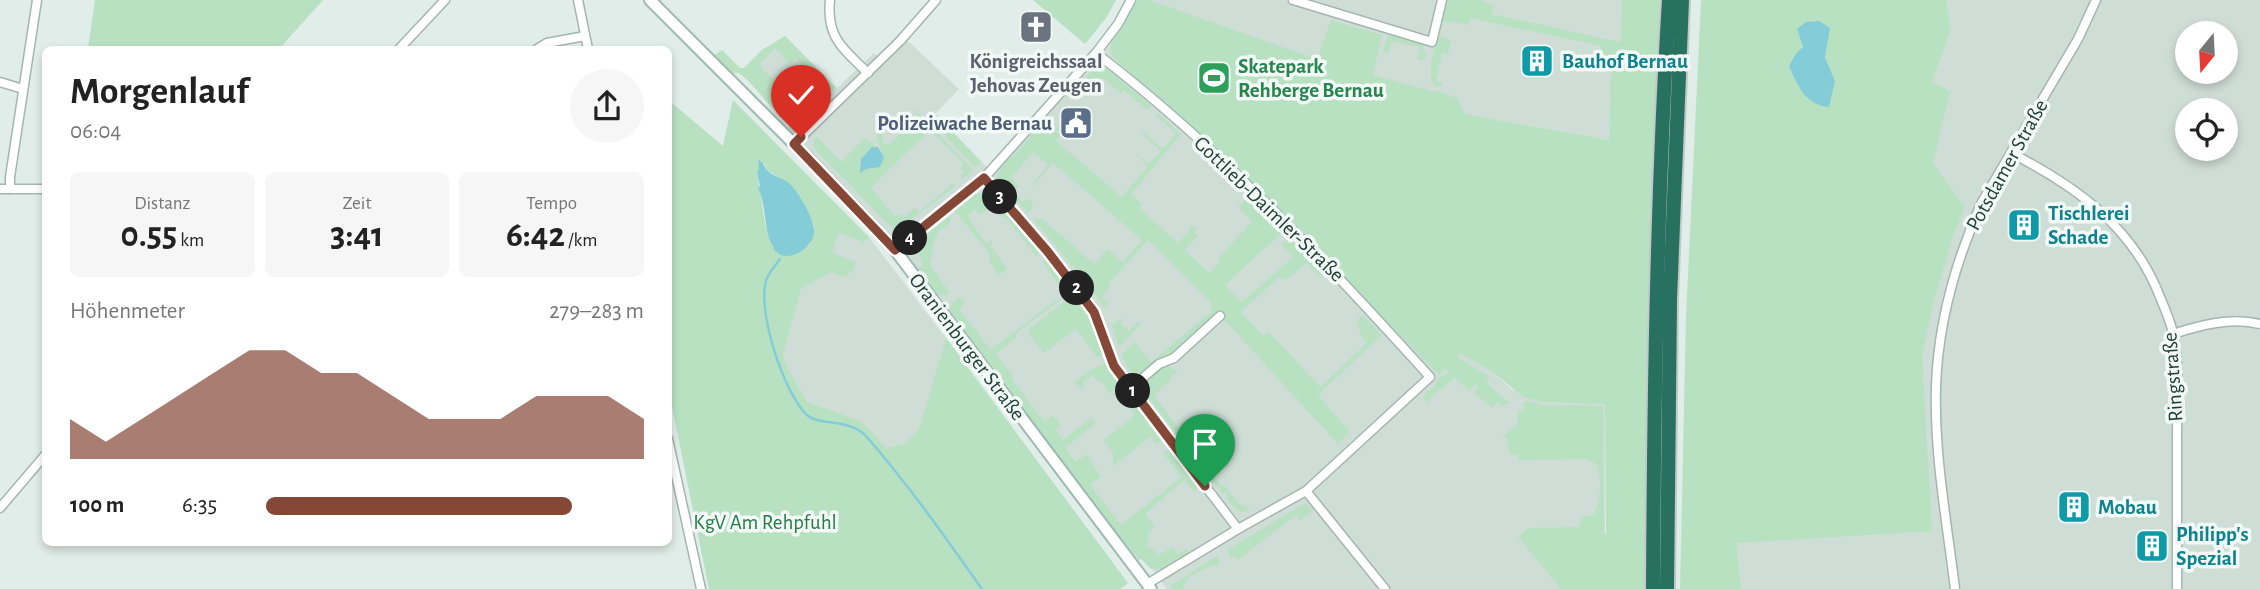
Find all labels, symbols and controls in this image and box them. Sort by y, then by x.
church icon: Königreichssaal Jehovas Zeugen [1017,8,1055,46]
north arrow [2175,21,2238,84]
map controls [2175,21,2238,161]
building icon: Bauhof Bernau [1518,42,1556,80]
place label: Königreichssaal Jehovas Zeugen [970,51,1102,96]
place label: Bauhof Bernau [1562,51,1688,72]
place label: Skatepark Rehberge Bernau [1238,56,1384,101]
sports icon: Skatepark Rehberge Bernau [1195,59,1233,97]
pin [771,65,831,137]
button: share [570,69,644,143]
text: Morgenlauf [70,73,248,111]
icon: check [782,76,820,114]
street label: Potsdamer Straße [1962,96,2052,234]
button: locate [2175,98,2238,161]
public building icon: Polizeiwache Bernau [1057,104,1095,142]
place label: Polizeiwache Bernau [877,113,1052,134]
text: 06:04 [70,120,121,143]
street label: Gottlieb-Daimler-Straße [1190,132,1348,286]
pin: 3 [982,180,1018,214]
text: 3 [995,187,1004,206]
text: Distanz [134,194,190,213]
text: Zeit [343,194,371,213]
text: Tempo [526,194,577,213]
place label: Tischlerei Schade [2048,203,2129,248]
building icon: Tischlerei Schade [2005,206,2043,244]
text: 0.55 [121,218,177,253]
text: 3:41 [330,218,384,253]
text: 6:42 [506,218,565,253]
pin: 4 [892,220,928,256]
text: 4 [905,228,914,247]
text: km [177,231,204,250]
text: /km [565,231,597,250]
street label: Oranienburger Straße [905,269,1029,425]
pin: 2 [1060,270,1094,306]
text: 2 [1072,278,1081,297]
text: Höhenmeter [70,300,185,323]
text: 279–283 m [549,300,644,323]
street label: Ringstraße [2159,331,2187,423]
pin: 1 [1116,374,1150,408]
text: 1 [1129,381,1136,400]
pin [1175,414,1235,486]
icon: arrive [1186,425,1224,463]
building icon: Mobau [2055,488,2093,526]
text: 100 m [70,494,124,517]
text: 6:35 [182,494,217,517]
place label: Mobau [2098,497,2157,518]
park label: KgV Am Rehpfuhl [693,512,837,533]
place label: Philipp's Spezial [2176,524,2248,569]
building icon: Philipp's Spezial [2133,527,2171,565]

